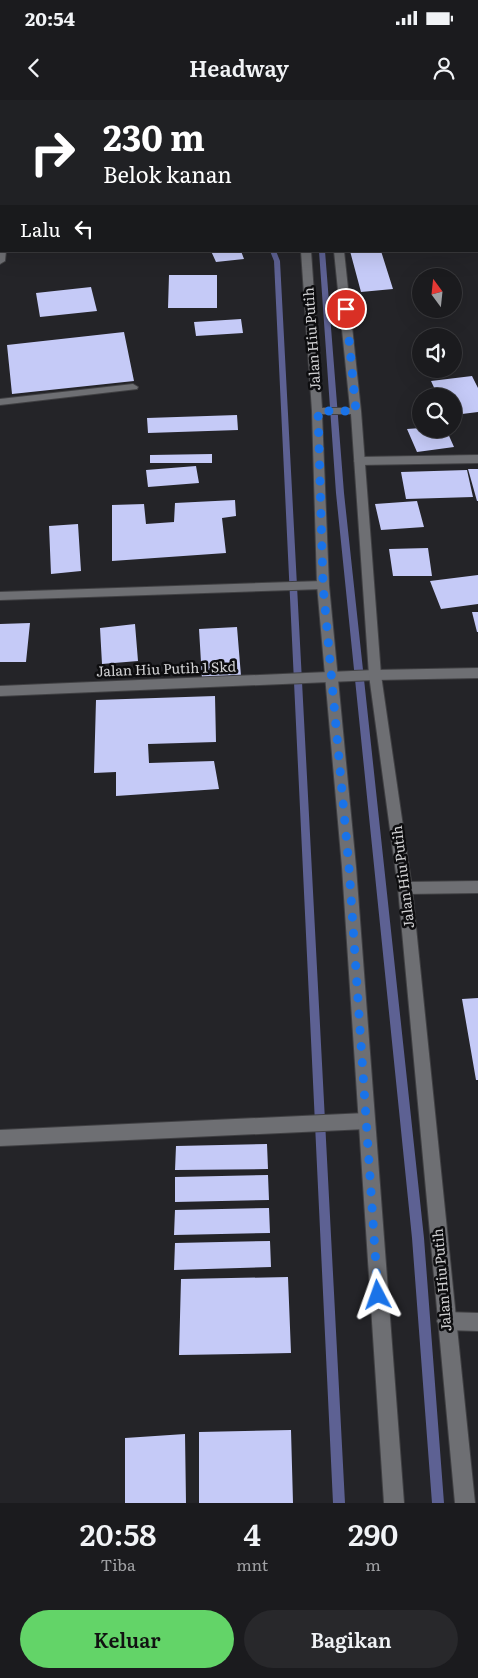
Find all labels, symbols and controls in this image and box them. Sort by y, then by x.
text: 20:54 [25,4,75,32]
text: Headway [189,51,289,84]
icon: back [20,54,48,82]
icon: person [430,54,458,82]
text: 230 m [103,110,205,162]
icon: right [20,120,85,185]
text: Belok kanan [103,157,232,190]
text: Lalu [20,215,60,243]
icon: left [70,215,98,243]
north arrow [412,268,462,318]
map controls [412,268,462,438]
street label: Jalan Hiu Putih [297,287,325,391]
pin [325,288,367,330]
icon: arrive [332,295,360,323]
button: sound [412,328,462,378]
button: search [412,388,462,438]
street label: Jalan Hiu Putih 1 Skd [96,656,237,680]
street label: Jalan Hiu Putih [386,825,418,930]
street label: Jalan Hiu Putih [427,1228,455,1333]
position arrow [351,1268,403,1320]
text: 20:58 [80,1511,156,1555]
text: 4 [243,1511,261,1555]
text: 290 [348,1511,398,1555]
text: Tiba [101,1552,136,1576]
text: mnt [236,1552,268,1576]
text: m [365,1552,381,1576]
button: Keluar [20,1610,234,1668]
button: Bagikan [244,1610,458,1668]

